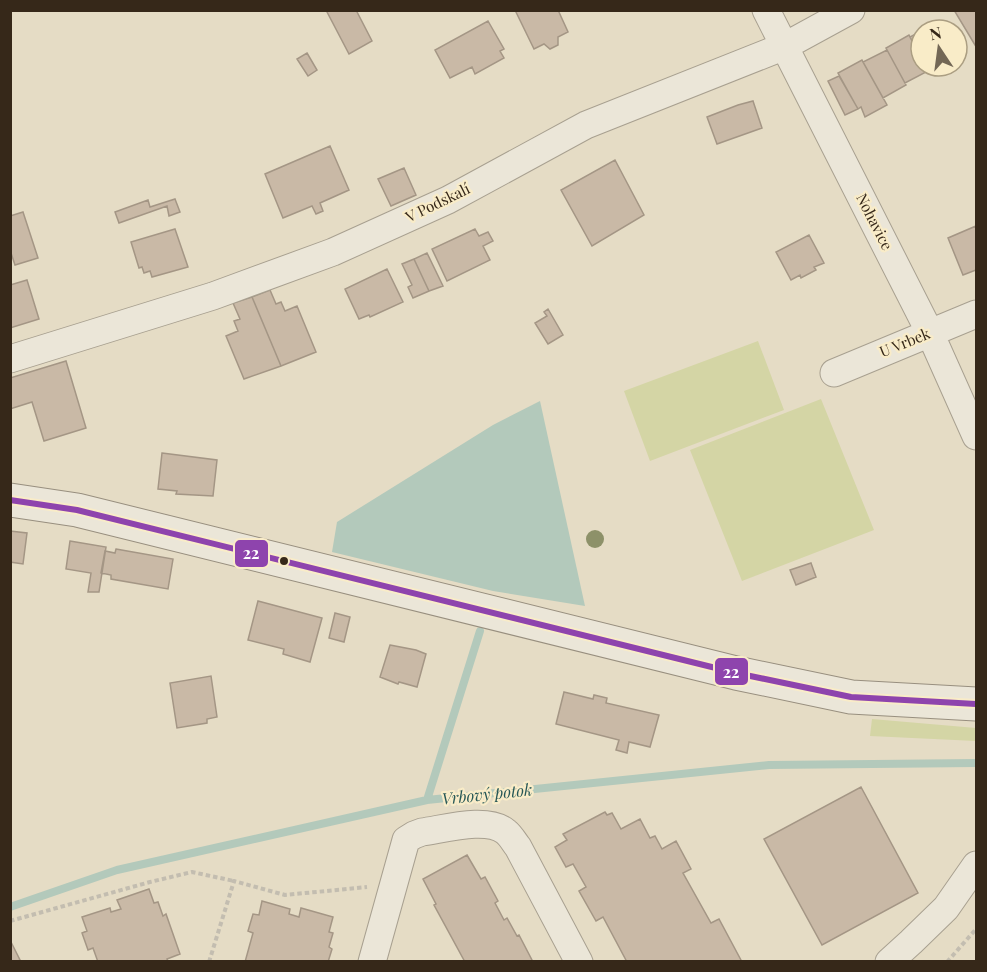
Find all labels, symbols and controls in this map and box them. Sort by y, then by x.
north arrow [909,18,969,78]
text: N [928,21,944,44]
street label: V Podskalí [401,178,474,227]
street label: Nohavice [852,190,898,253]
street label: U Vrbek [876,323,934,361]
line badge: 22 [234,539,269,568]
text: 22 [243,542,259,563]
unlabelled marker [278,555,290,567]
line badge: 22 [714,657,749,686]
text: 22 [723,661,739,682]
water label: Vrbový potok [441,778,533,809]

